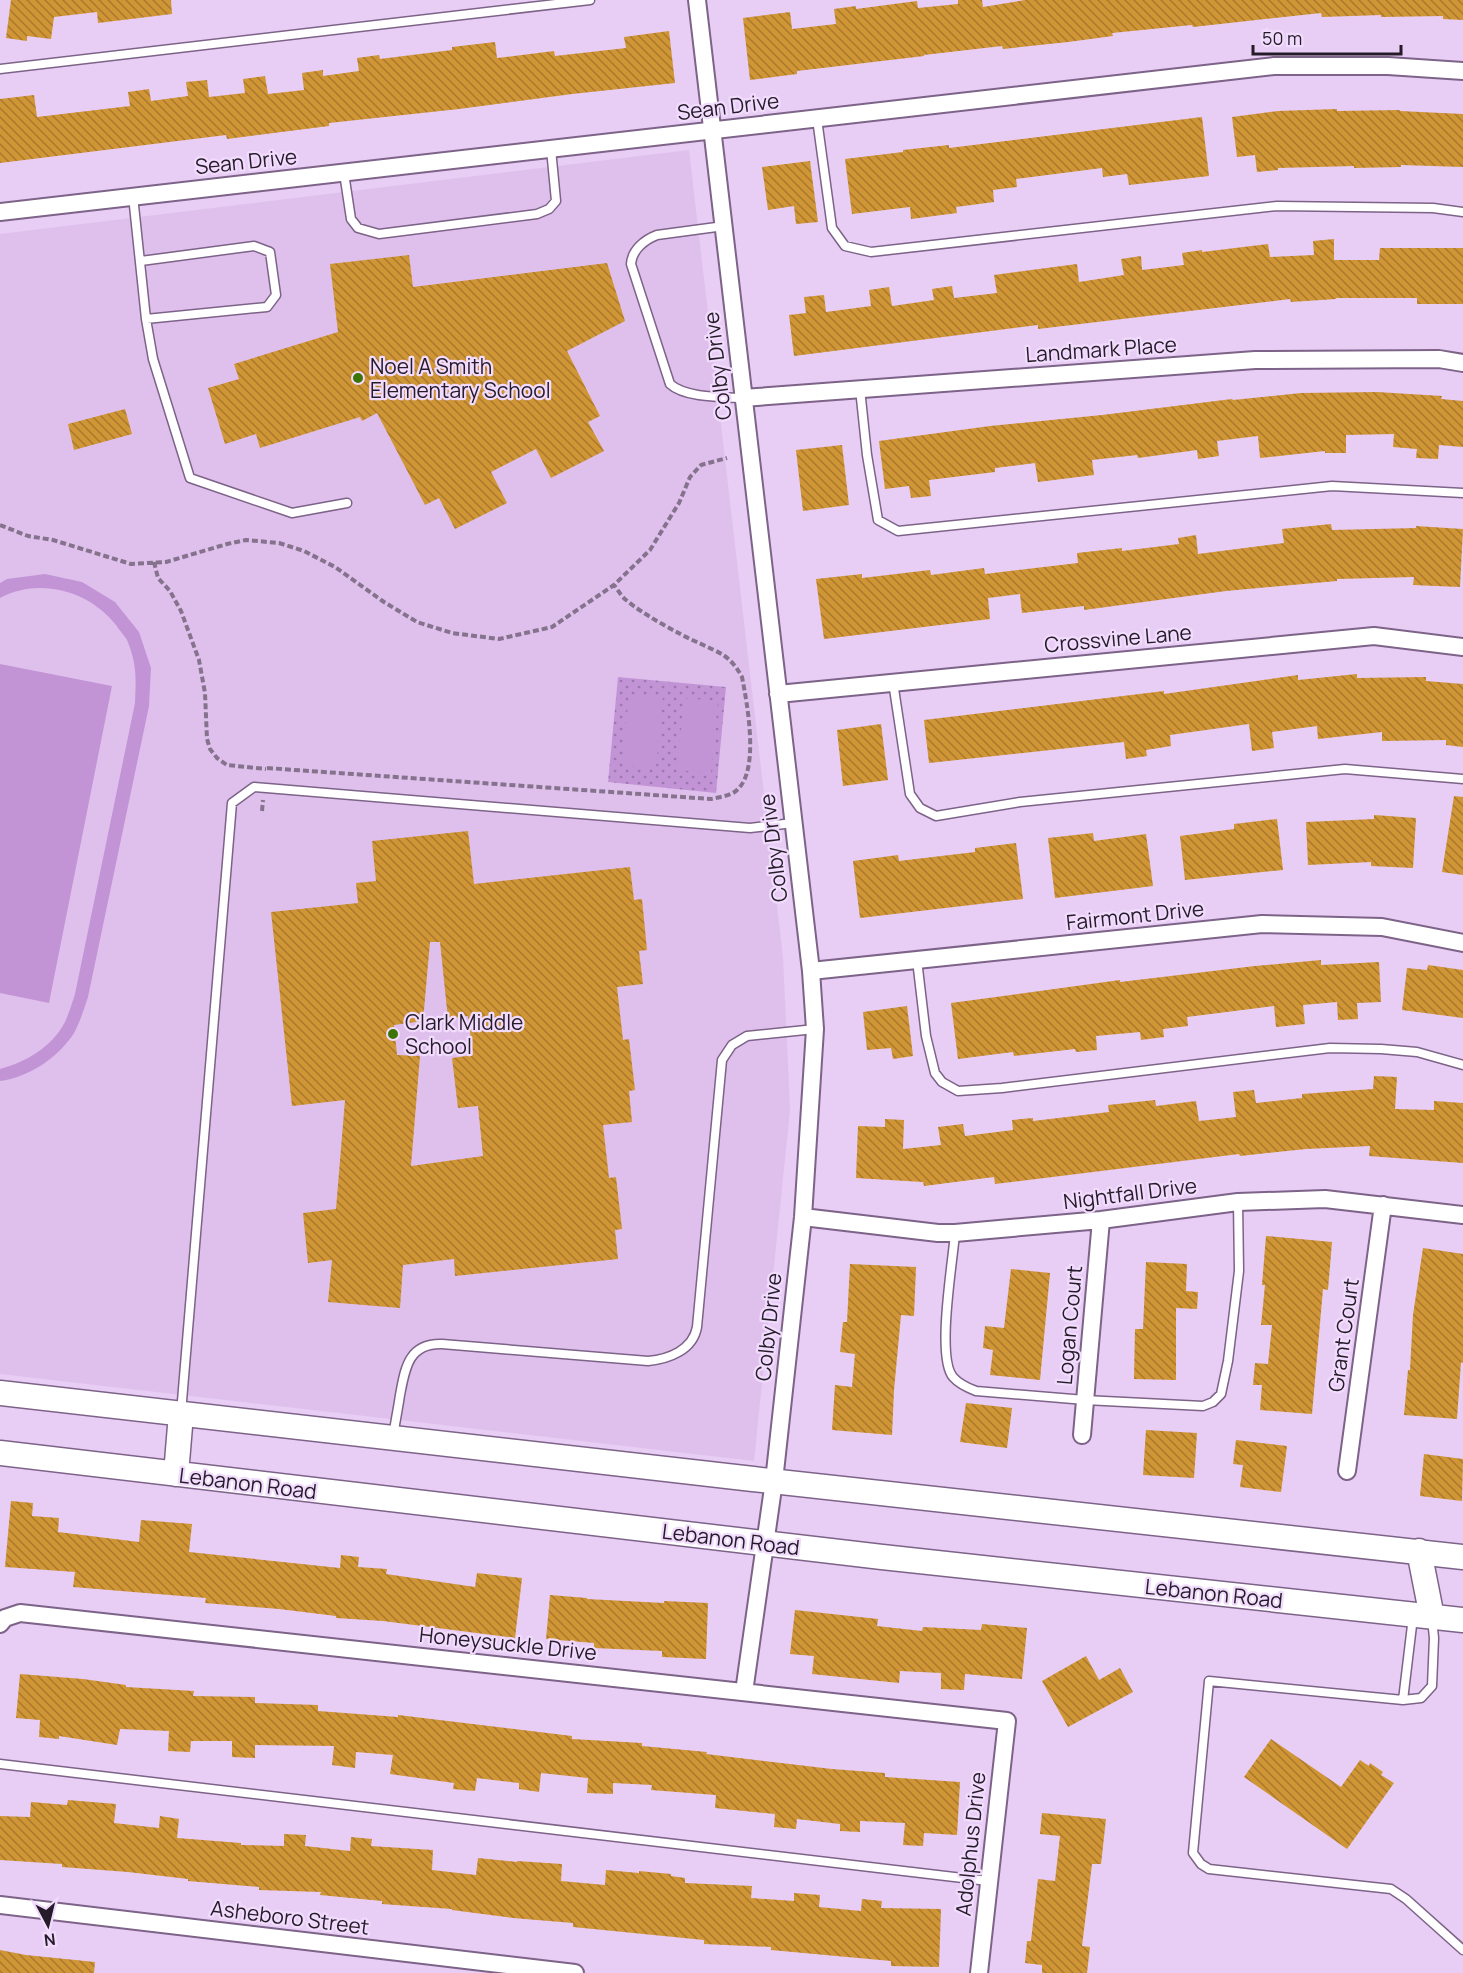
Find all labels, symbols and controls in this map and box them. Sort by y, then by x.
scale bar [1253,18,1402,56]
text: 50 m [1262,26,1302,50]
street label: Sean Drive [675,86,781,126]
street label: Sean Drive [194,142,298,180]
street label: Colby Drive [696,310,738,422]
street label: Landmark Place [1024,330,1178,368]
place label: Noel A Smith Elementary School [370,352,551,404]
marker: Noel A Smith Elementary School [351,371,365,385]
street label: Crossvine Lane [1043,618,1193,658]
street label: Colby Drive [752,792,794,904]
street label: Fairmont Drive [1065,894,1205,936]
place label: Clark Middle School [405,1008,523,1060]
marker: Clark Middle School [386,1027,400,1041]
street label: Nightfall Drive [1062,1171,1198,1215]
street label: Logan Court [1050,1264,1088,1386]
street label: Colby Drive [748,1272,788,1382]
street label: Grant Court [1321,1276,1365,1394]
street label: Lebanon Road [178,1461,318,1505]
street label: Lebanon Road [661,1517,801,1561]
street label: Lebanon Road [1144,1572,1284,1614]
street label: Honeysuckle Drive [418,1620,598,1666]
street label: Adolphus Drive [949,1771,991,1917]
street label: Asheboro Street [209,1893,371,1941]
north arrow [18,1895,78,1955]
text: N [43,1928,57,1952]

